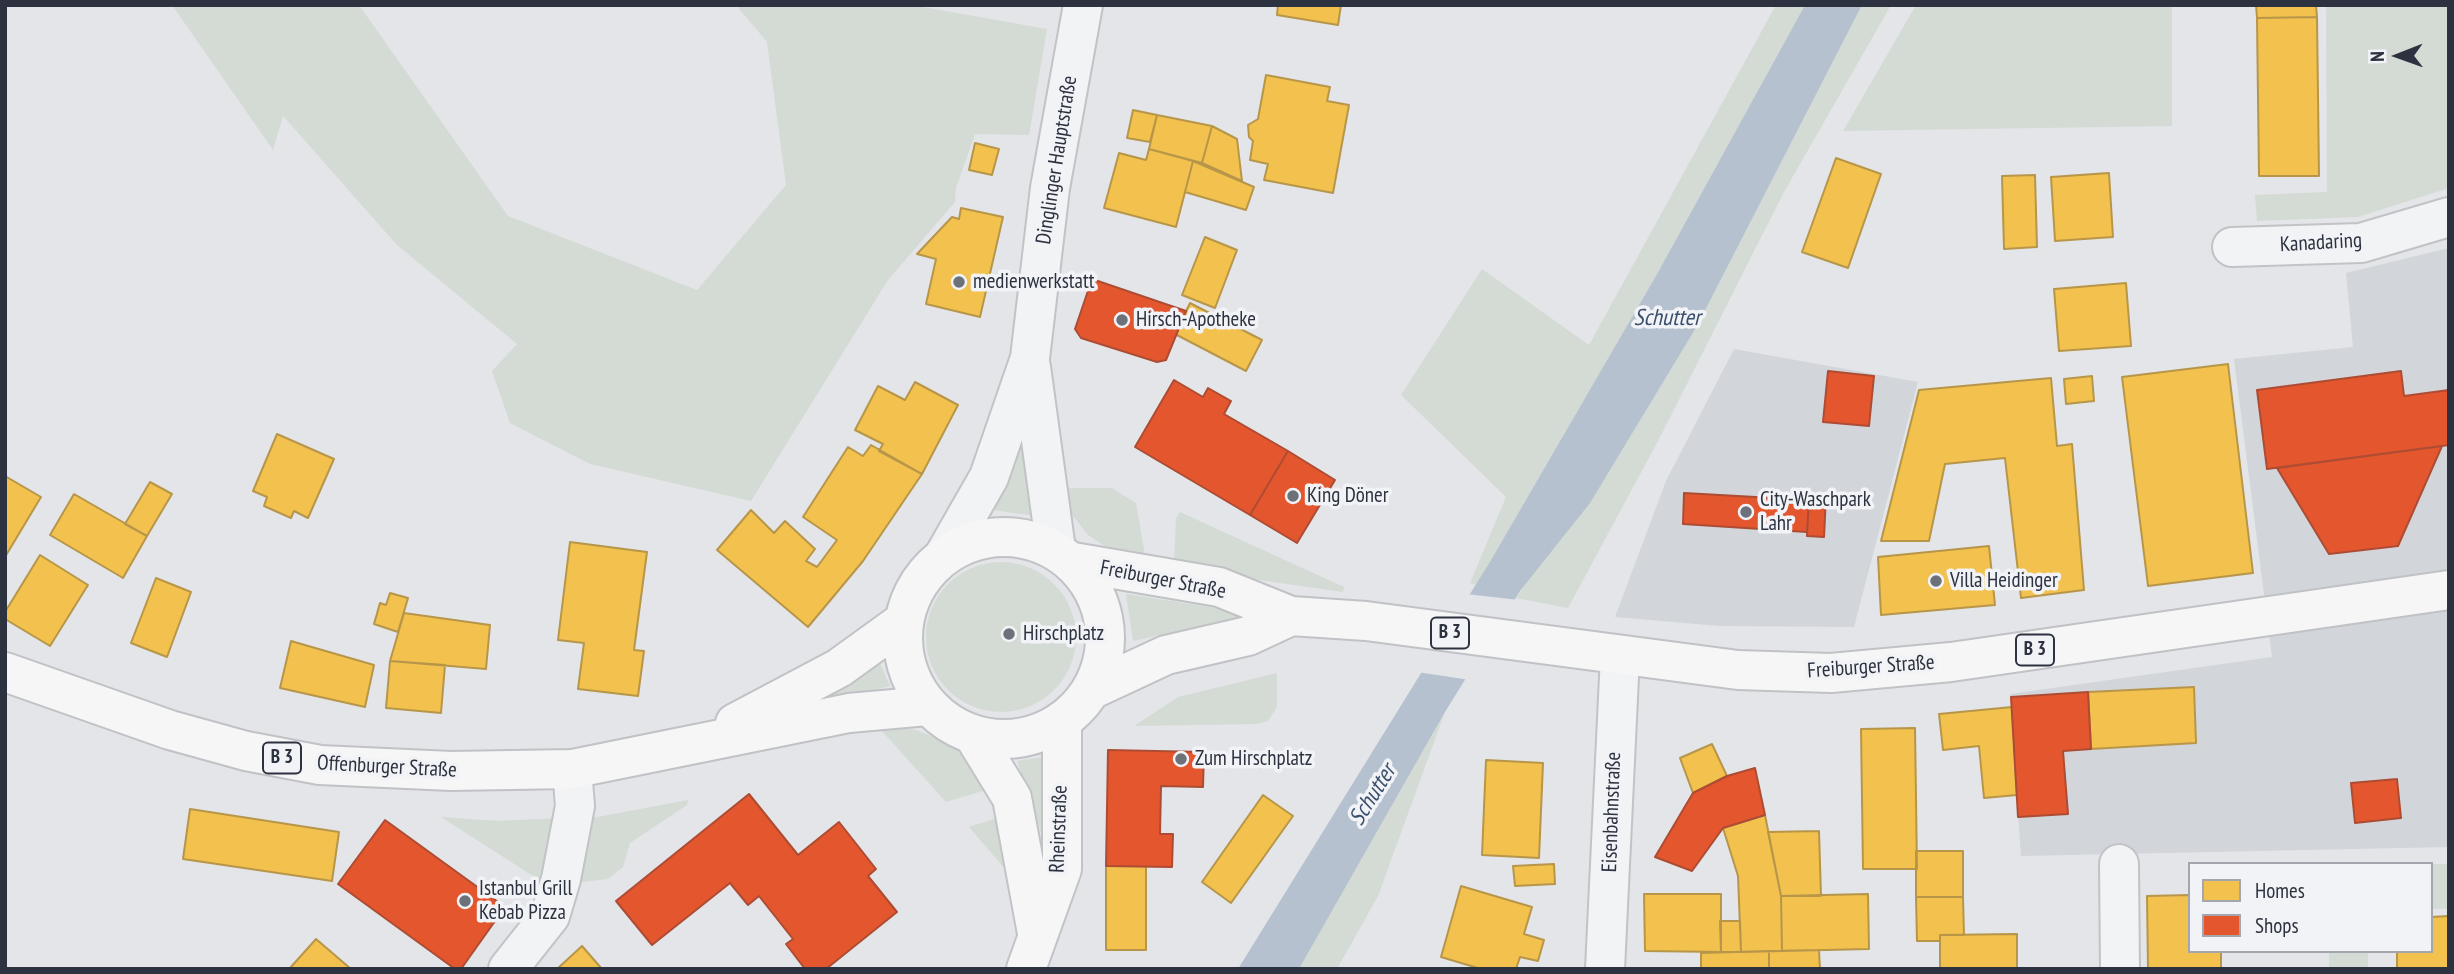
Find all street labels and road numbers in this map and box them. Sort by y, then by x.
street label: Dinglinger Hauptstraße [1031,74,1083,246]
street label: Kanadaring [2279,228,2363,258]
street label: Freiburger Straße [1098,555,1228,605]
road number: B 3 [1431,618,1469,648]
road number: B 3 [2016,635,2054,666]
street label: Freiburger Straße [1807,650,1935,684]
road number: B 3 [263,743,301,774]
street label: Offenburger Straße [317,751,457,783]
street label: Eisenbahnstraße [1597,751,1627,873]
street label: Rheinstraße [1045,785,1073,873]

